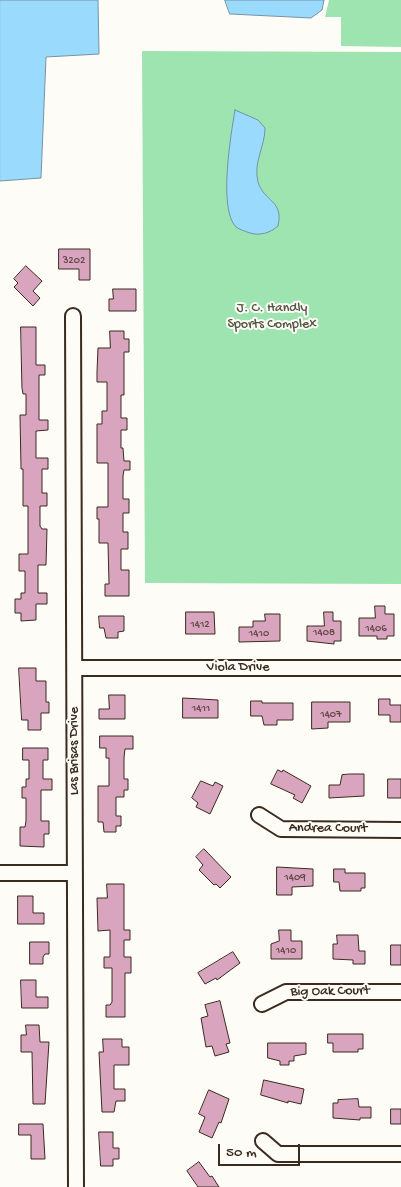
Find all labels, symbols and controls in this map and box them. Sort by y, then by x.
house number: 3202 [63,254,85,268]
park label: J. C. Handly Sports Complex [227,301,317,334]
house number: 1412 [190,618,210,632]
house number: 1406 [365,622,387,636]
house number: 1408 [313,626,335,640]
house number: 1410 [249,627,269,641]
street label: Viola Drive [207,660,269,676]
house number: 1411 [192,702,210,716]
street label: Las Brisas Drive [67,707,83,795]
house number: 1407 [320,708,342,722]
street label: Andrea Court [289,821,367,837]
house number: 1409 [284,871,306,885]
house number: 1410 [276,944,296,958]
street label: Big Oak Court [290,983,370,1001]
scale bar [221,1134,304,1166]
text: 50 m [226,1144,257,1162]

